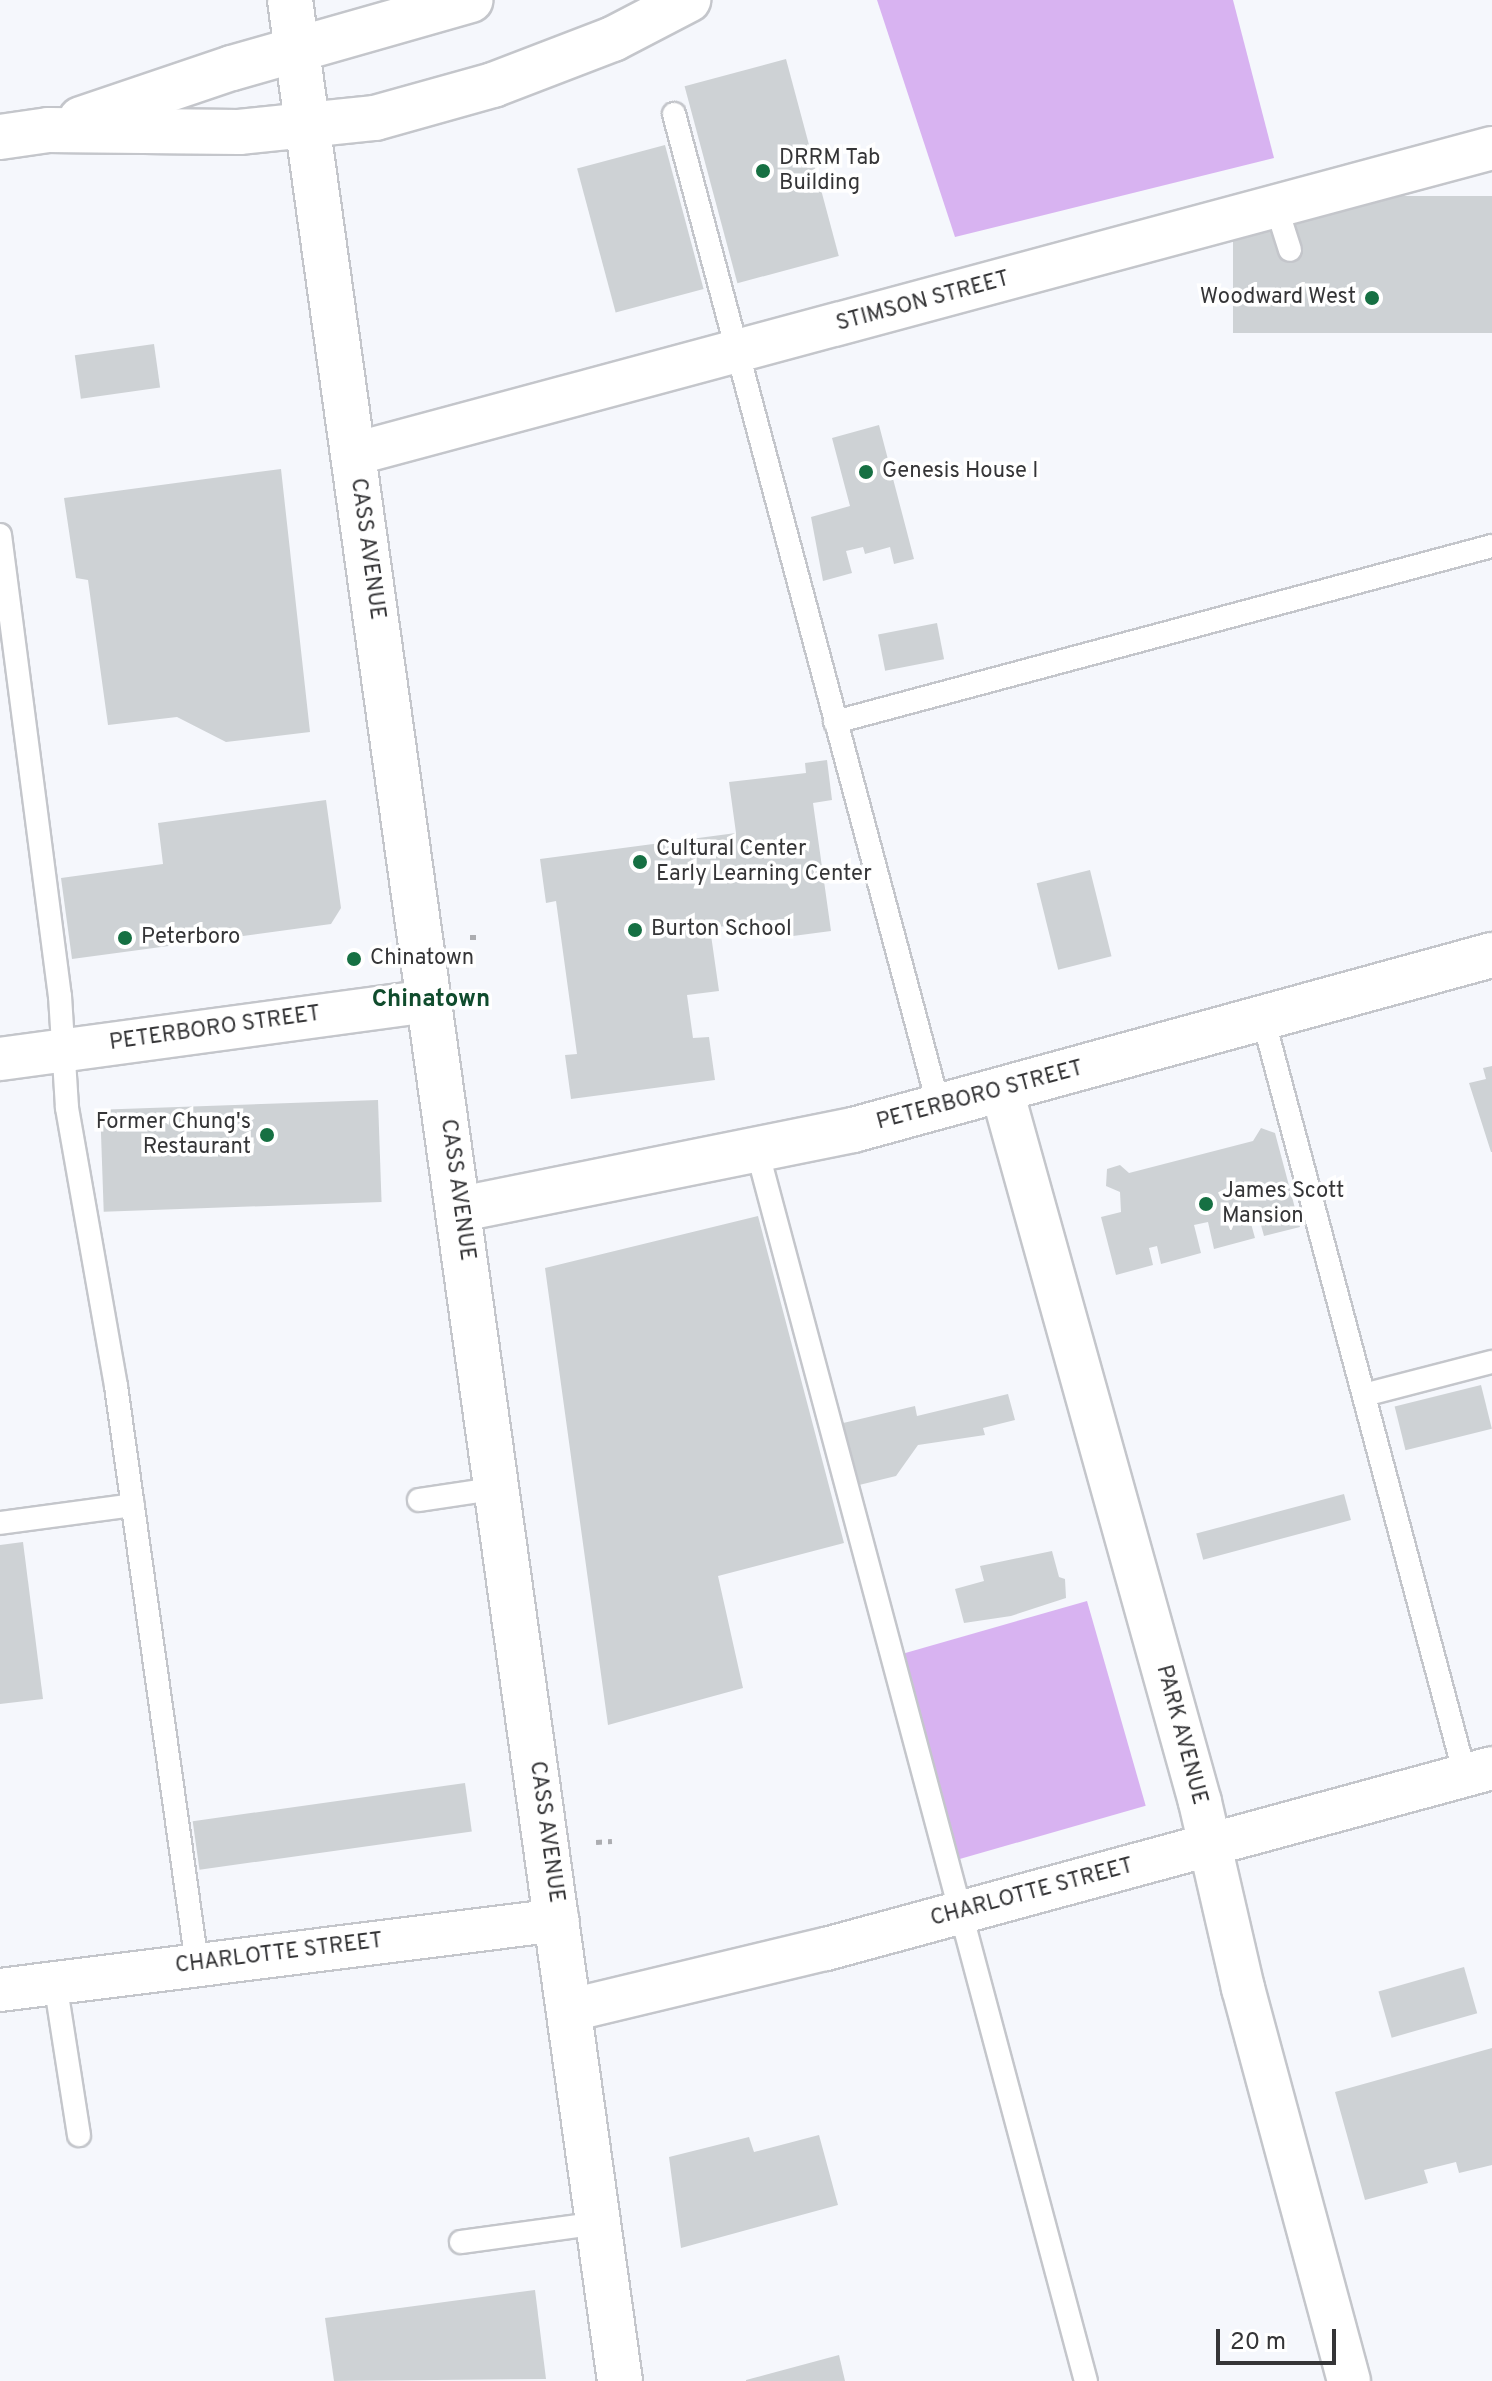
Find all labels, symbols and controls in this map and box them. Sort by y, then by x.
place label: DRRM Tab Building [779,145,881,196]
marker: DRRM Tab Building [754,162,772,180]
street label: STIMSON STREET [833,266,1013,338]
place label: Woodward West [1199,285,1356,311]
marker: Woodward West [1363,289,1381,307]
place label: Genesis House I [882,459,1038,485]
marker: Genesis House I [857,463,875,481]
street label: CASS AVENUE [344,476,390,622]
place label: Cultural Center Early Learning Center [656,836,872,888]
marker: Cultural Center Early Learning Center [631,853,649,871]
place label: Burton School [651,917,792,943]
marker: Burton School [626,921,644,939]
place label: Peterboro [141,925,240,951]
marker: Peterboro [116,929,134,947]
place label: Chinatown [370,946,474,972]
marker: Chinatown [345,950,363,968]
district label: Chinatown [372,987,490,1015]
street label: PETERBORO STREET [108,1001,322,1057]
street label: PETERBORO STREET [874,1056,1086,1136]
place label: Former Chung's Restaurant [96,1109,251,1160]
street label: CASS AVENUE [434,1117,480,1263]
marker: Former Chung's Restaurant [258,1126,276,1144]
place label: James Scott Mansion [1222,1178,1344,1230]
marker: James Scott Mansion [1197,1195,1215,1213]
street label: PARK AVENUE [1150,1662,1212,1808]
street label: CASS AVENUE [523,1759,569,1905]
street label: CHARLOTTE STREET [928,1853,1136,1933]
street label: CHARLOTTE STREET [174,1928,384,1980]
scale bar [1220,2313,1340,2363]
text: 20 m [1230,2328,1286,2358]

